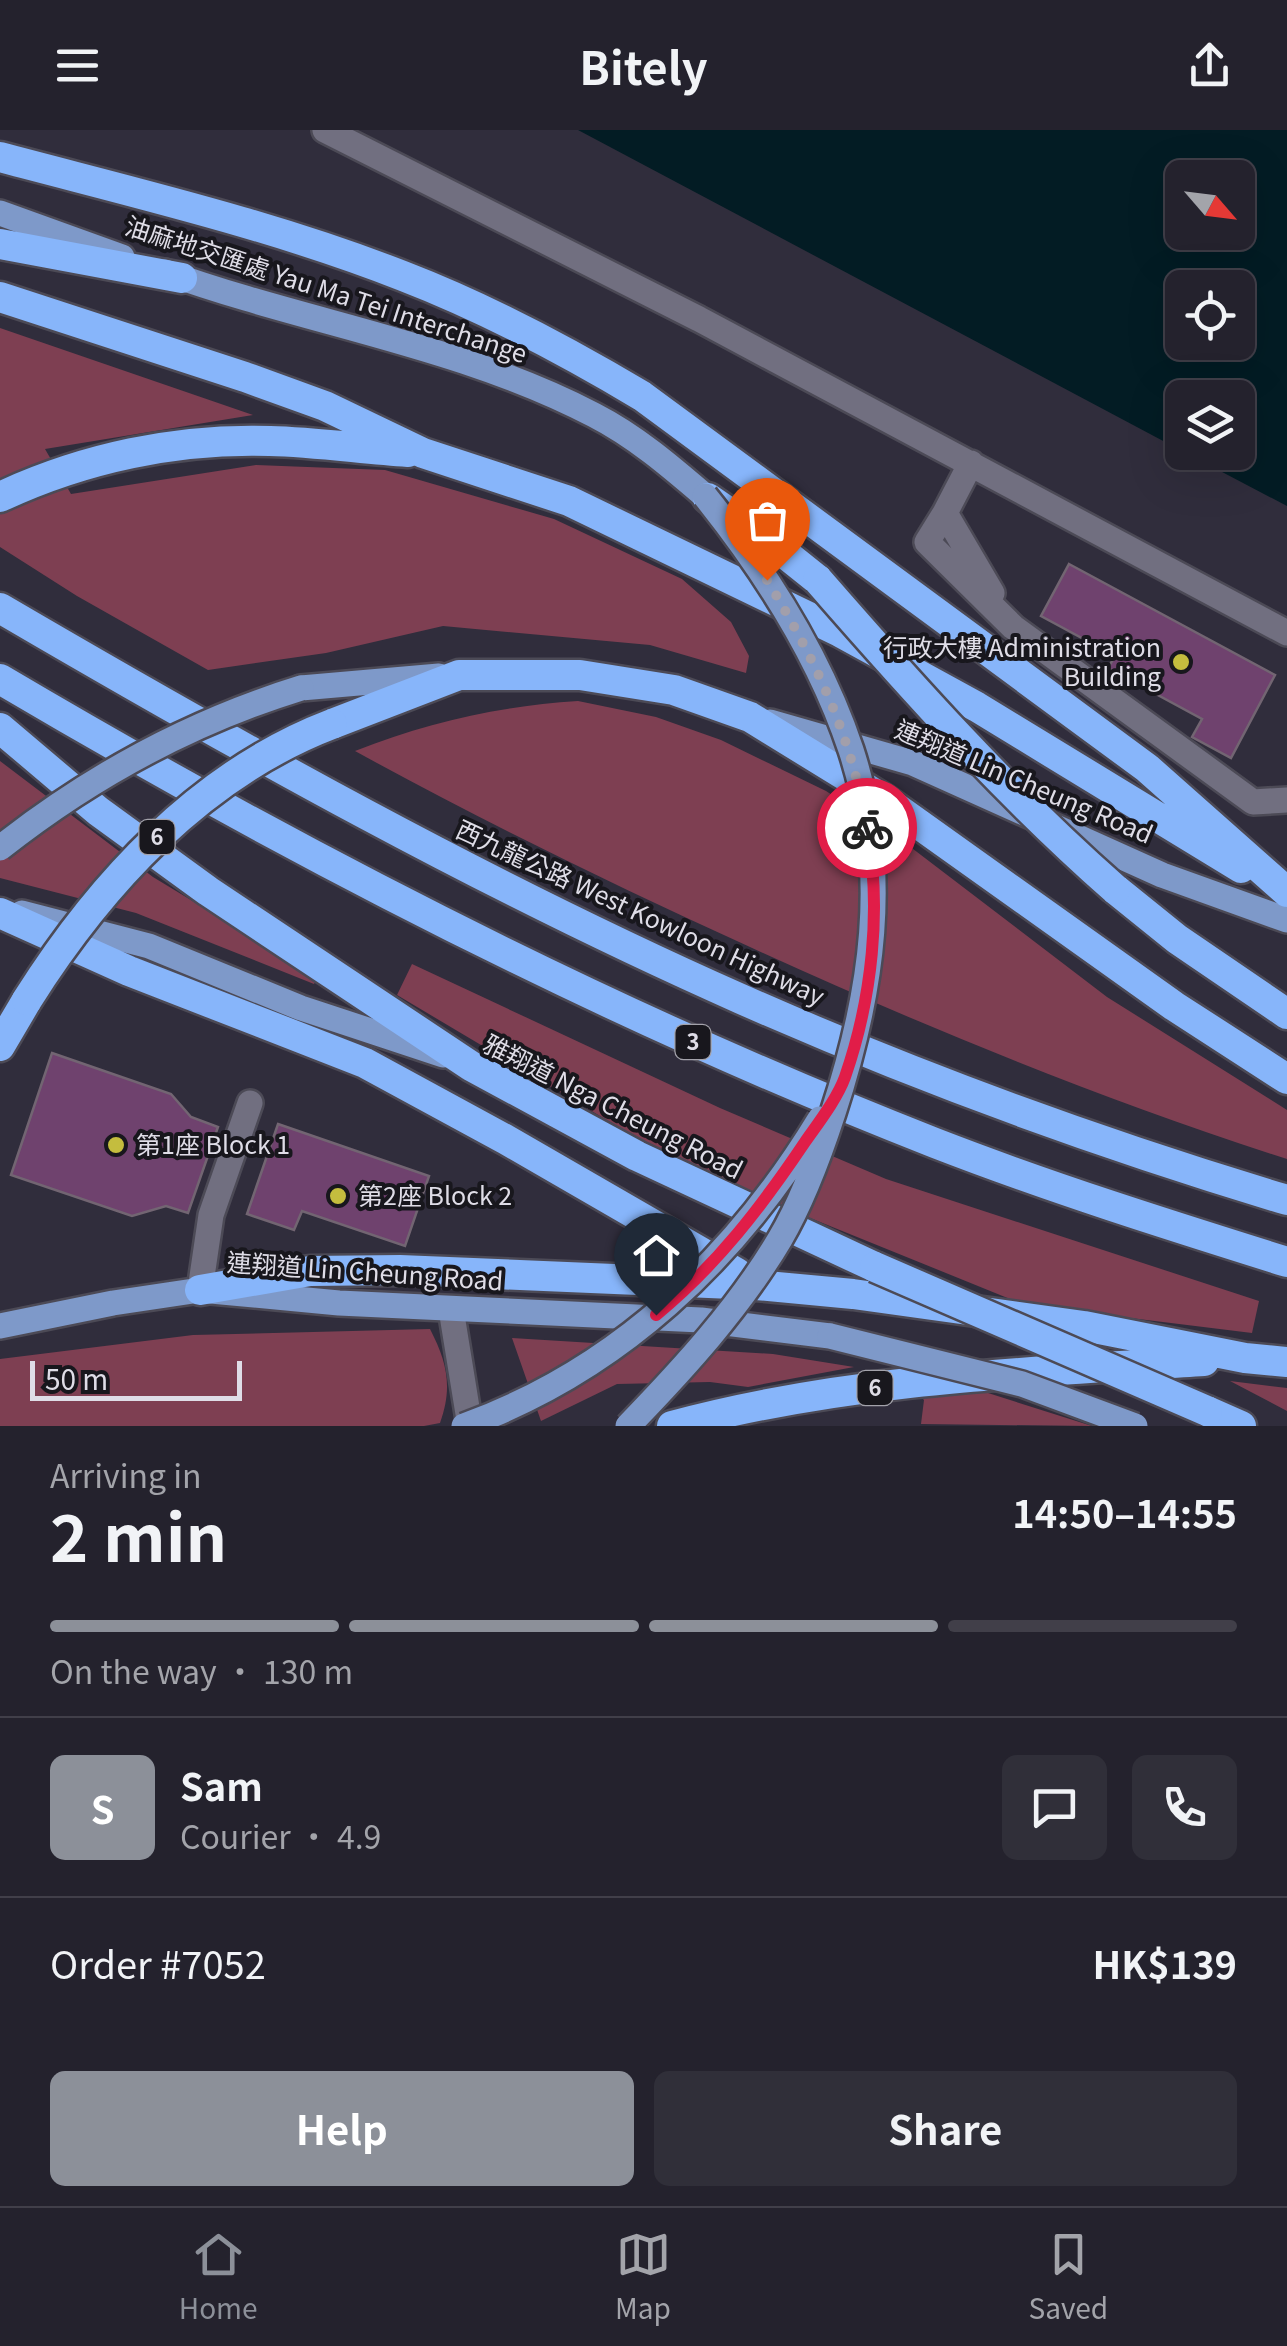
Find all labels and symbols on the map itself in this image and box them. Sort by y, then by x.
north arrow [1165,160,1255,250]
street label: 油麻地交匯處 Yau Ma Tei Interchange [121,206,532,370]
pin [725,478,810,581]
place label: 行政大樓 Administration Building [883,628,1161,693]
marker: 行政大樓 Administration Building [1170,651,1192,673]
street label: 連翔道 Lin Cheung Road [890,710,1159,851]
courier [817,778,917,878]
street label: 西九龍公路 West Kowloon Highway [451,810,831,1013]
road number: 6 [140,820,174,854]
street label: 雅翔道 Nga Cheung Road [478,1024,750,1186]
road number: 3 [676,1025,710,1059]
place label: 第1座 Block 1 [136,1125,290,1161]
marker: 第1座 Block 1 [105,1134,127,1156]
place label: 第2座 Block 2 [358,1176,512,1212]
marker: 第2座 Block 2 [327,1185,349,1207]
pin [614,1213,699,1316]
street label: 連翔道 Lin Cheung Road [226,1242,504,1298]
scale bar [30,1356,242,1400]
road number: 6 [858,1371,892,1405]

